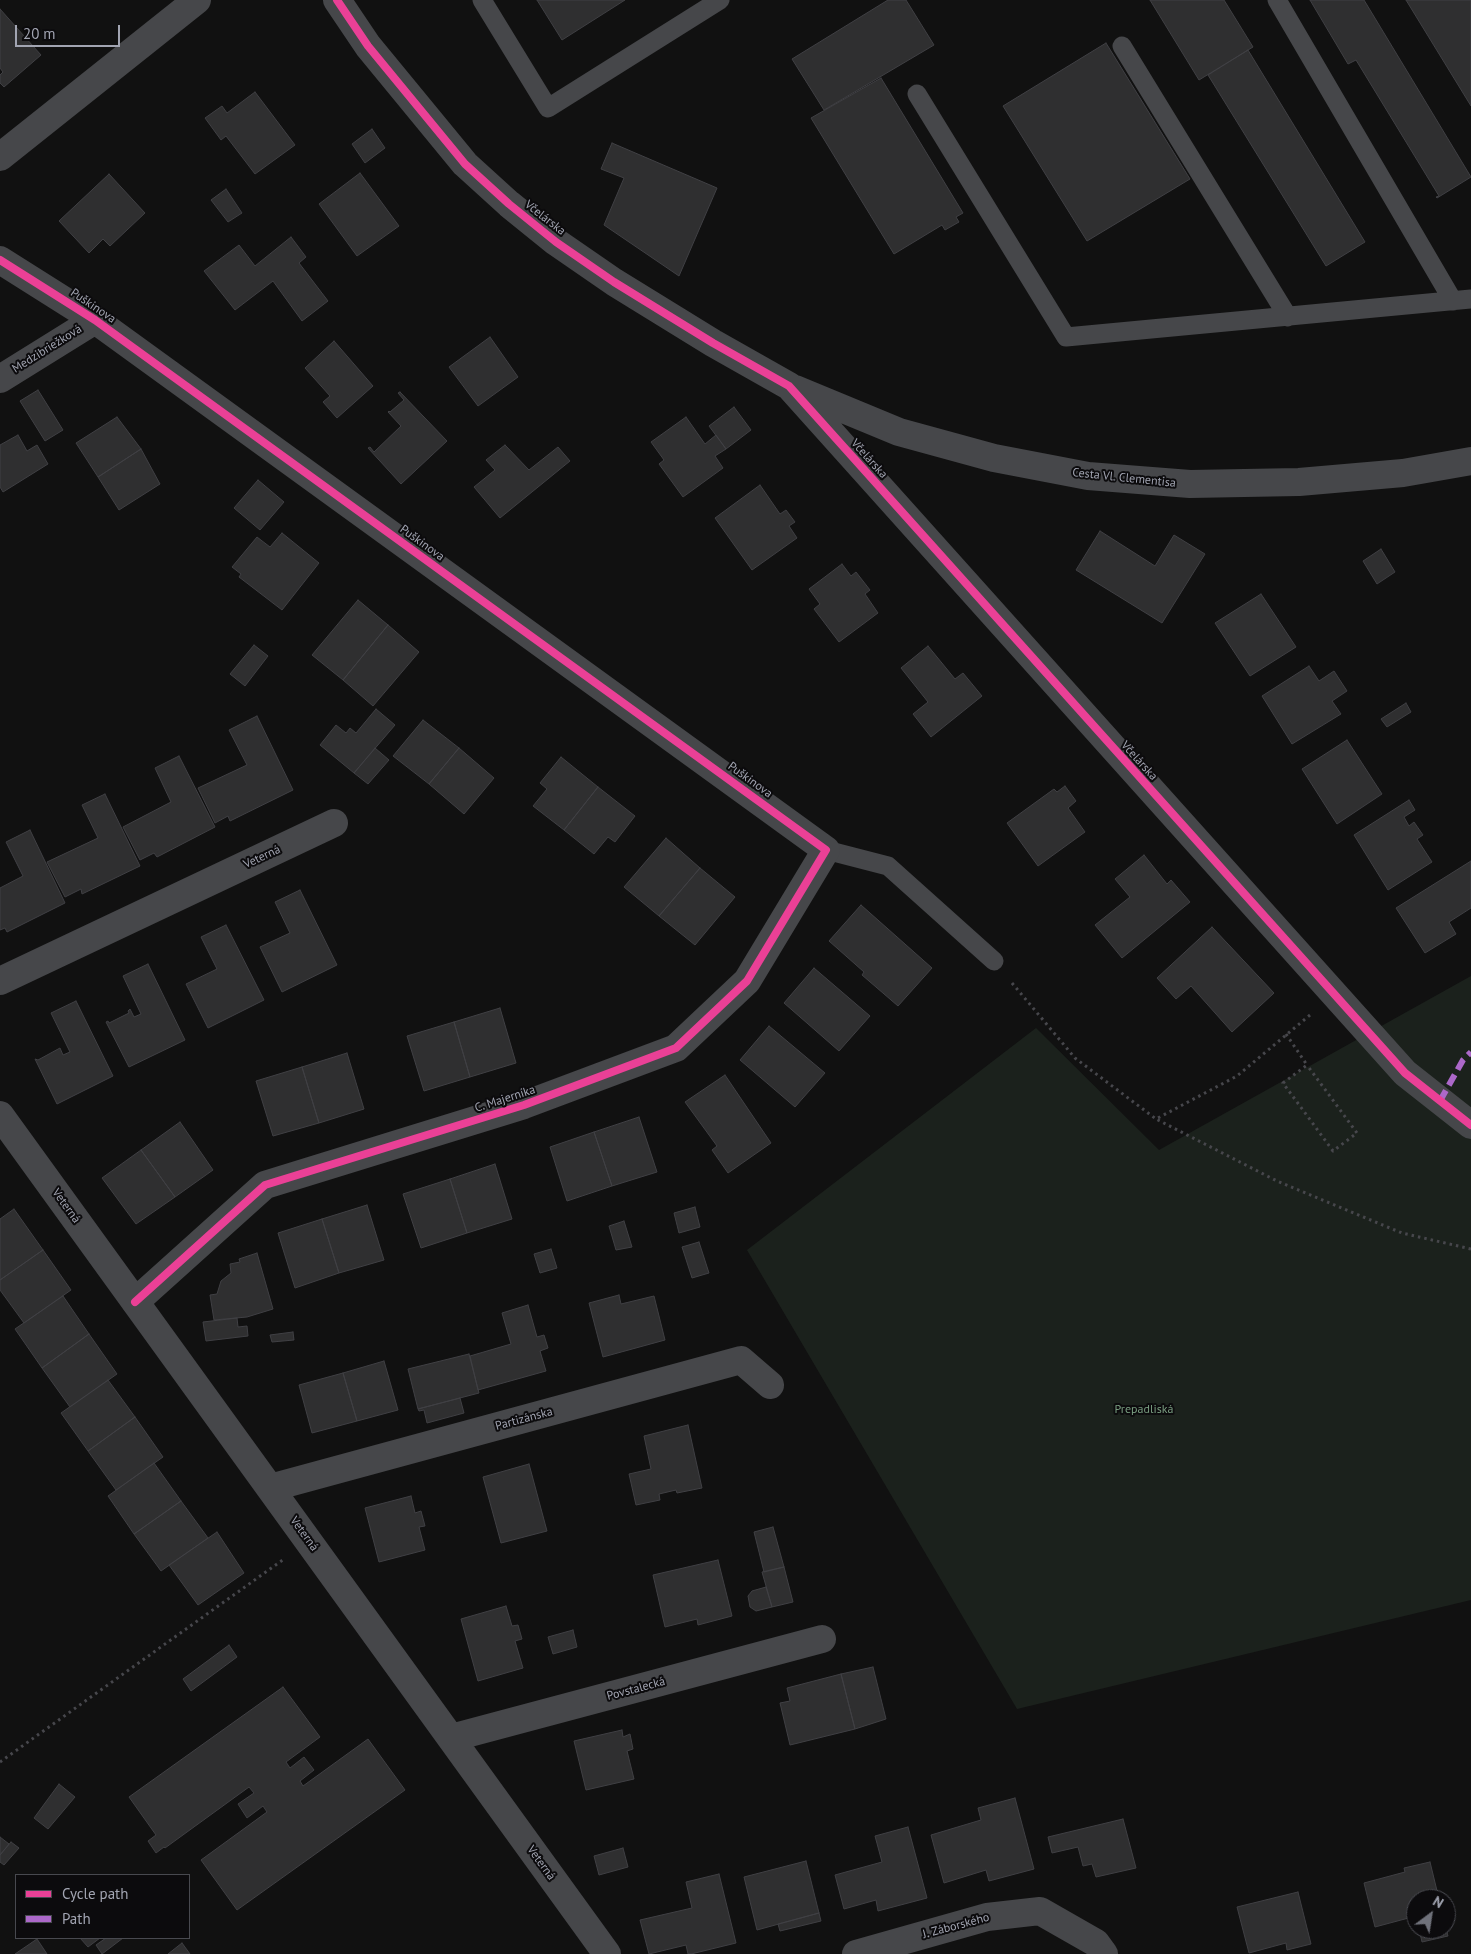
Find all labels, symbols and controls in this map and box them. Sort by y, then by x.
scale bar [18,15,122,47]
text: 20 m [23,24,56,43]
street label: Včelárska [522,198,568,238]
street label: Puškinova [68,286,118,326]
street label: Medzibriežková [10,322,84,376]
street label: Včelárska [848,436,890,482]
street label: Cesta Vl. Clementisa [1072,465,1176,491]
street label: Puškinova [397,522,447,564]
street label: Včelárska [1118,738,1160,784]
street label: Puškinova [725,759,775,801]
street label: Veterná [241,842,283,872]
street label: C. Majerníka [473,1082,537,1116]
street label: Veterná [49,1186,83,1226]
park label: Prepadliská [1115,1403,1173,1417]
street label: Partizánska [494,1404,554,1434]
street label: Veterná [287,1514,321,1554]
street label: Povstalecká [605,1674,667,1704]
street label: Veterná [524,1843,558,1883]
legend [15,1874,190,1939]
text: Cycle path [62,1884,128,1903]
north arrow [1406,1889,1456,1939]
text: N [1430,1892,1447,1912]
text: Path [62,1909,91,1928]
street label: J. Záborského [921,1910,991,1942]

